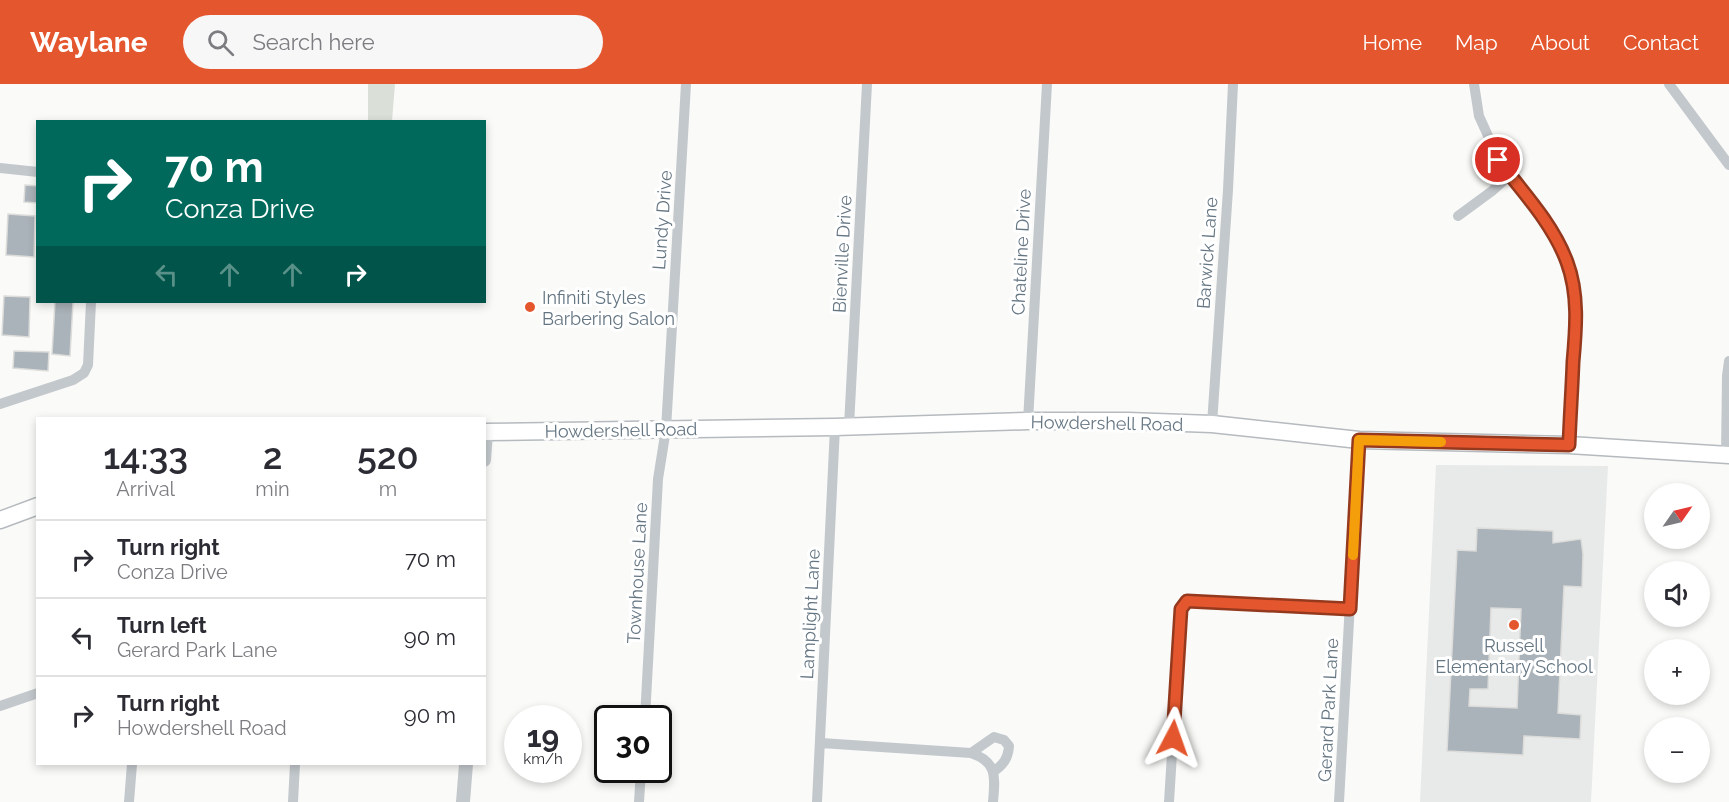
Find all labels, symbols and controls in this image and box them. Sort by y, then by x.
search box [183,15,603,69]
text: Waylane [30,26,147,59]
icon: search [204,26,237,59]
text: Search here [252,29,375,55]
text: Home [1363,30,1422,55]
text: Map [1455,30,1498,55]
text: About [1531,30,1590,55]
text: Contact [1623,30,1699,55]
pin [1472,134,1523,185]
text: 70 m [165,143,264,192]
icon: arrive [1481,143,1514,176]
icon: right [66,144,144,222]
street label: Lundy Drive [648,169,676,270]
street label: Chateline Drive [1007,188,1035,316]
text: Conza Drive [165,193,315,224]
street label: Bienville Drive [828,194,856,314]
street label: Barwick Lane [1193,196,1221,310]
icon: left [150,258,183,291]
icon: ahead [213,258,246,291]
icon: ahead [276,258,309,291]
icon: right [339,258,372,291]
place label: Infiniti Styles Barbering Salon [542,287,675,329]
marker: Infiniti Styles Barbering Salon [523,300,537,314]
street label: Howdershell Road [1030,411,1184,435]
street label: Howdershell Road [544,418,698,442]
text: 14:33 [103,435,188,477]
text: 2 [263,435,282,477]
text: 520 [357,435,419,477]
text: Arrival [116,477,175,501]
text: min [255,477,290,501]
text: m [379,477,397,501]
north arrow [1644,483,1710,549]
map controls [1644,483,1710,783]
street label: Townhouse Lane [623,501,651,644]
text: Turn right [117,534,220,560]
icon: right [66,543,99,576]
text: 70 m [405,546,456,572]
street label: Lamplight Lane [796,548,824,680]
text: Conza Drive [117,560,228,584]
button: sound [1644,561,1710,627]
text: Turn left [117,612,207,638]
marker: Russell Elementary School [1507,618,1521,632]
icon: left [66,621,99,654]
text: 90 m [404,624,456,650]
place label: Russell Elementary School [1435,635,1593,677]
street label: Gerard Park Lane [1314,637,1342,783]
text: Gerard Park Lane [117,638,277,662]
button: + [1644,639,1710,705]
text: Turn right [117,690,220,716]
icon: right [66,699,99,732]
text: 90 m [404,702,456,728]
speed limit sign: 30 [594,705,672,783]
position arrow [1141,706,1205,770]
text: Howdershell Road [117,716,287,740]
button: − [1644,717,1710,783]
text: 19 [527,719,559,754]
text: km/h [523,750,563,768]

